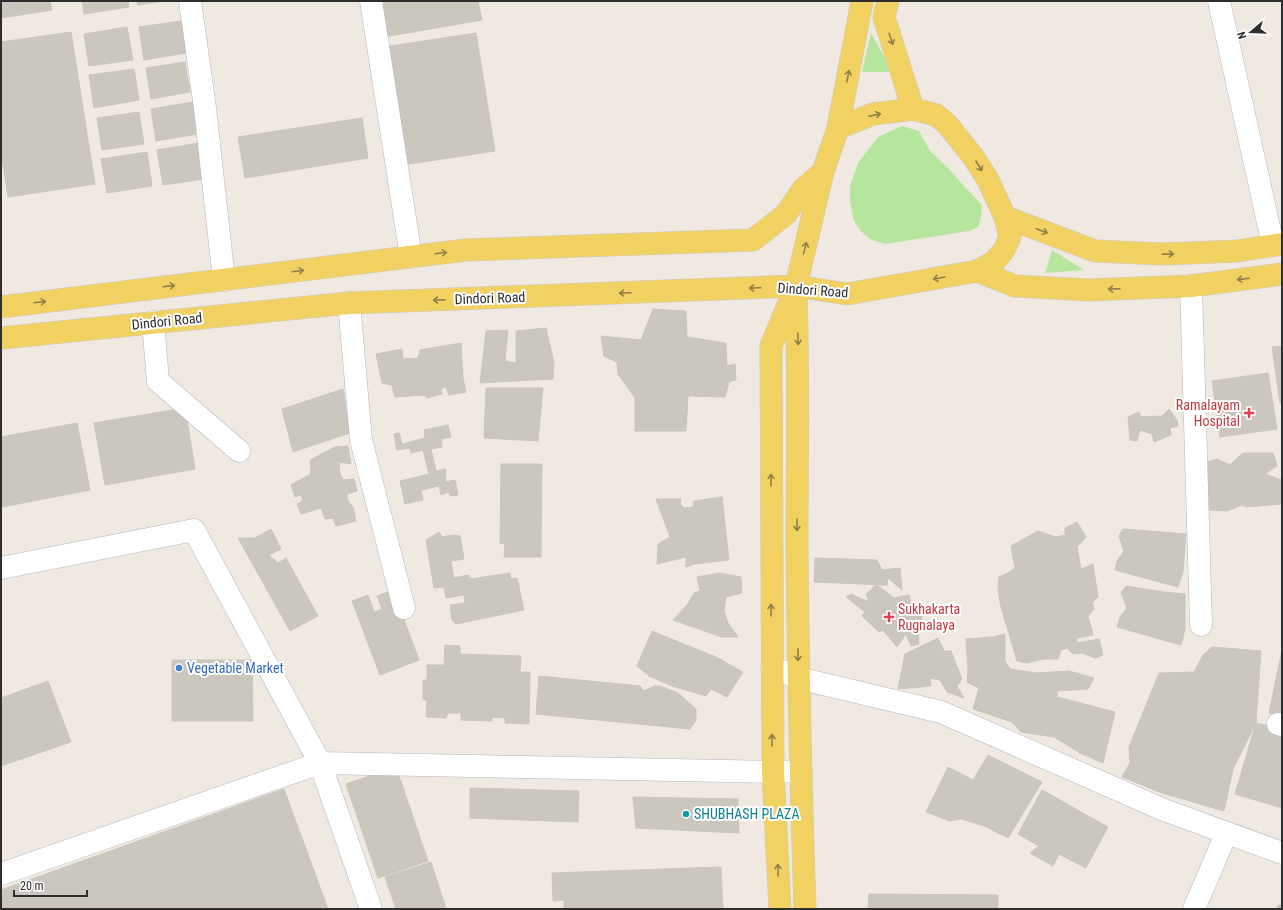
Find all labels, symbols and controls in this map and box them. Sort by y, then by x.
north arrow [1231,12,1271,52]
text: N [1235,30,1249,40]
one-way arrow [888,32,896,44]
one-way arrow [844,70,852,83]
one-way arrow [868,110,881,118]
one-way arrow [976,160,984,172]
one-way arrow [1035,227,1047,235]
one-way arrow [802,242,809,255]
one-way arrow [434,249,447,257]
one-way arrow [1161,250,1174,258]
one-way arrow [291,267,304,274]
one-way arrow [933,274,946,282]
one-way arrow [1237,275,1250,283]
street label: Dindori Road [777,280,849,300]
one-way arrow [162,283,175,290]
one-way arrow [749,284,762,291]
one-way arrow [1108,285,1121,293]
street label: Dindori Road [454,289,526,307]
one-way arrow [619,289,632,296]
one-way arrow [433,296,446,303]
one-way arrow [33,299,46,306]
street label: Dindori Road [131,309,203,333]
one-way arrow [794,332,802,345]
place label: Ramalayam Hospital [1176,397,1240,429]
marker: Ramalayam Hospital [1243,407,1255,419]
one-way arrow [767,474,775,487]
one-way arrow [793,518,801,531]
place label: Sukhakarta Rugnalaya [898,601,960,633]
one-way arrow [768,604,775,617]
marker: Sukhakarta Rugnalaya [883,611,895,623]
one-way arrow [794,648,802,661]
place label: Vegetable Market [187,660,284,676]
marker: Vegetable Market [174,663,184,673]
one-way arrow [768,734,776,747]
place label: SHUBHASH PLAZA [694,806,800,822]
marker: SHUBHASH PLAZA [681,809,691,819]
one-way arrow [774,864,782,877]
scale bar [14,872,87,898]
text: 20 m [20,879,44,893]

